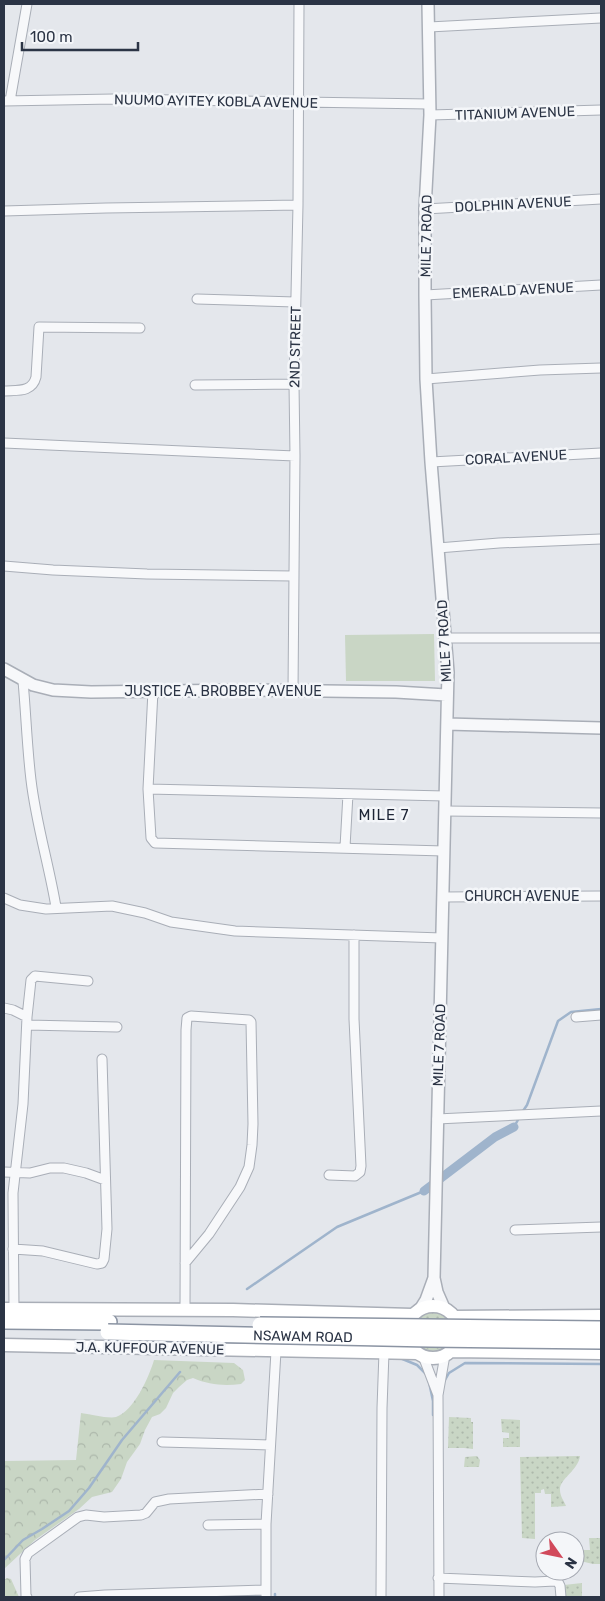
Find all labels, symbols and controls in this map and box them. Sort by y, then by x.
scale bar [22,20,139,52]
text: 100 m [30,28,72,46]
street label: NUUMO AYITEY KOBLA AVENUE [114,91,318,112]
street label: TITANIUM AVENUE [455,103,575,124]
street label: DOLPHIN AVENUE [454,193,572,216]
street label: MILE 7 ROAD [417,194,436,278]
street label: EMERALD AVENUE [452,279,574,302]
street label: 2ND STREET [286,306,305,388]
street label: CORAL AVENUE [464,446,568,469]
street label: MILE 7 ROAD [434,599,455,683]
street label: JUSTICE A. BROBBEY AVENUE [124,683,322,700]
district label: MILE 7 [359,806,409,824]
street label: CHURCH AVENUE [464,888,580,905]
street label: MILE 7 ROAD [430,1003,449,1087]
street label: NSAWAM ROAD [253,1327,353,1346]
street label: J.A. KUFFOUR AVENUE [75,1339,225,1358]
north arrow [535,1531,585,1581]
text: N [561,1554,580,1572]

